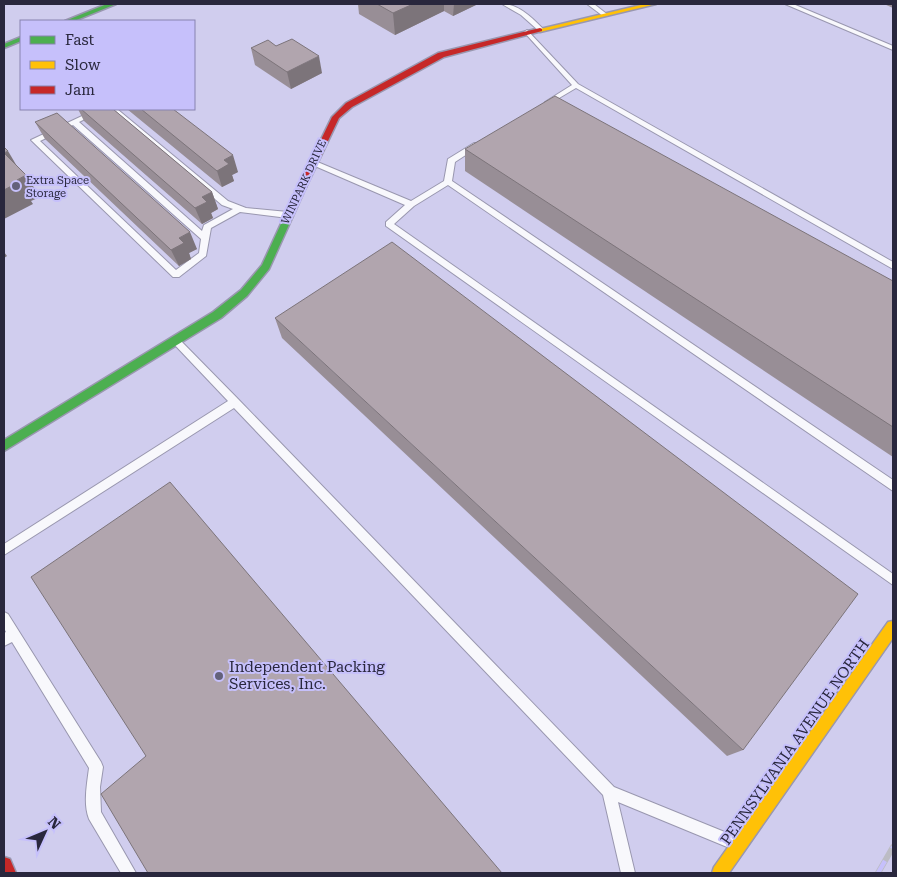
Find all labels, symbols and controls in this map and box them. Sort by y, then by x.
legend [20,20,195,110]
text: Fast [65,31,95,49]
text: Slow [65,56,101,74]
text: Jam [65,81,95,99]
street label: WINPARK DRIVE [279,138,329,226]
place label: Extra Space Storage [26,174,89,200]
marker: Extra Space Storage [10,180,22,192]
street label: PENNSYLVANIA AVENUE NORTH [717,636,873,848]
place label: Independent Packing Services, Inc. [229,658,385,693]
marker: Independent Packing Services, Inc. [213,670,225,682]
north arrow [20,807,70,857]
text: N [45,814,64,833]

